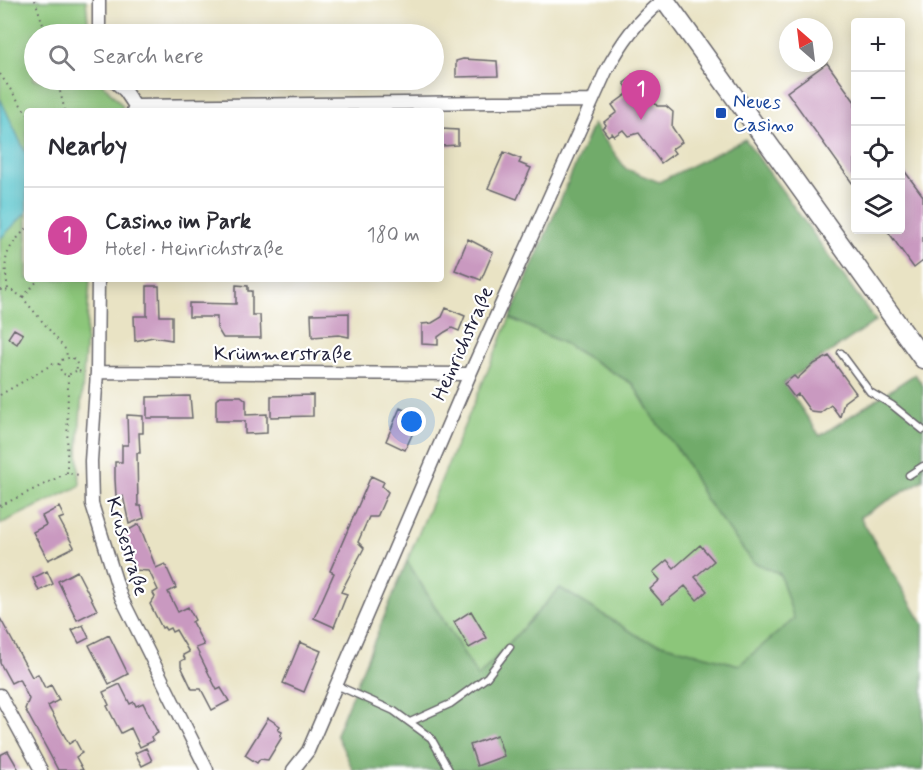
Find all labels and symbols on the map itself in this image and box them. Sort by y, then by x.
north arrow [779,18,833,72]
pin: 1 [622,70,660,120]
place label: Neues Casino [733,89,794,139]
marker: Neues Casino [714,106,728,120]
street label: Heinrichstraße [426,282,501,405]
street label: Krümmerstraße [214,341,352,368]
your location [397,407,426,436]
street label: Krusestraße [99,494,154,599]

